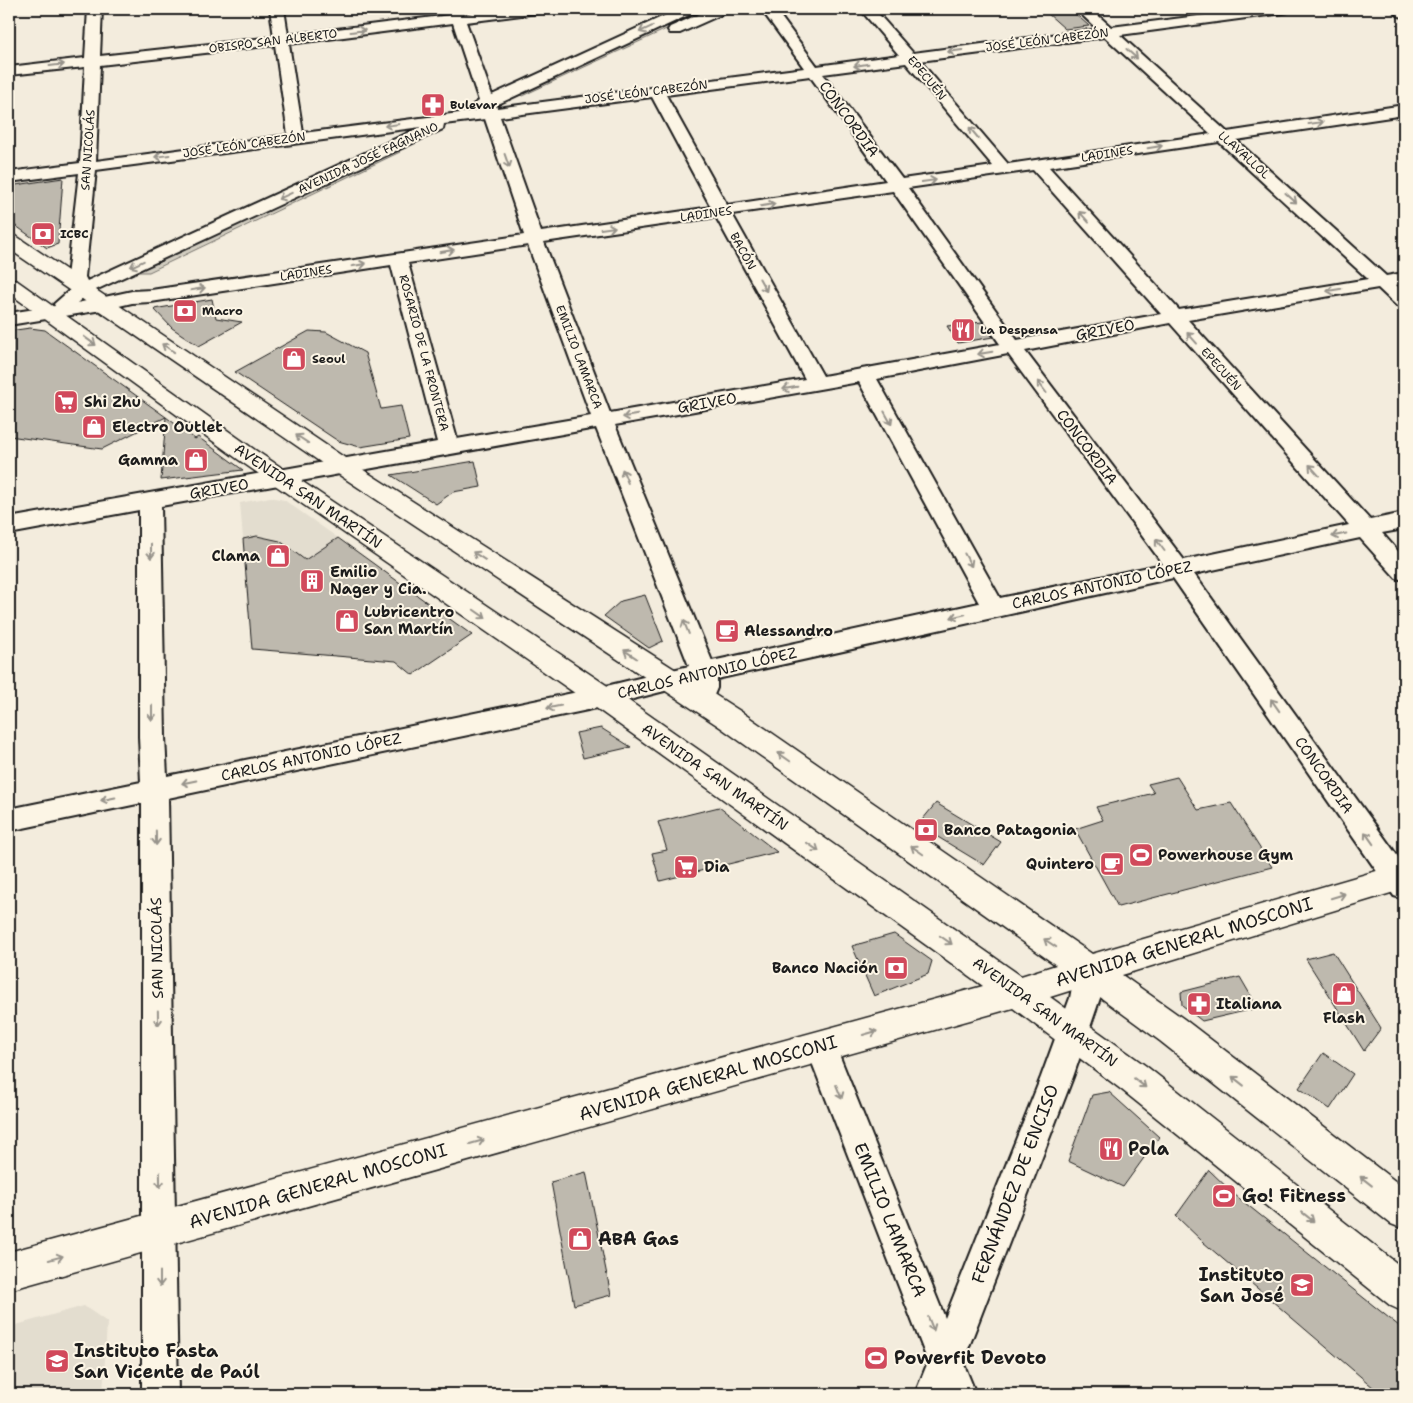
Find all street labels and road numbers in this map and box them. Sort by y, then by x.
street label: OBISPO SAN ALBERTO [208,25,338,57]
street label: JOSÉ LEÓN CABEZÓN [984,25,1110,55]
street label: EPECUÉN [904,53,950,103]
street label: JOSÉ LEÓN CABEZÓN [583,77,709,107]
street label: CONCORDIA [815,77,883,161]
street label: SAN NICOLÁS [77,109,99,191]
street label: AVENIDA JOSÉ FAGNANO [295,118,441,198]
street label: LLAVALLOL [1215,127,1274,183]
street label: JOSÉ LEÓN CABEZÓN [181,128,307,162]
street label: LADINES [1080,142,1134,166]
street label: LADINES [679,202,733,226]
street label: BACÓN [726,229,760,273]
street label: LADINES [279,261,333,285]
street label: ROSARIO DE LA FRONTERA [395,273,453,433]
street label: EMILIO LAMARCA [552,303,606,411]
street label: GRIVEO [1074,314,1136,346]
street label: EPECUÉN [1197,344,1245,394]
street label: GRIVEO [676,388,738,418]
street label: CONCORDIA [1052,405,1122,489]
street label: AVENIDA SAN MARTÍN [230,438,387,553]
street label: GRIVEO [188,474,250,504]
street label: CARLOS ANTONIO LÓPEZ [1010,555,1194,614]
street label: CARLOS ANTONIO LÓPEZ [615,642,799,703]
street label: AVENIDA SAN MARTÍN [638,718,793,835]
street label: CARLOS ANTONIO LÓPEZ [219,727,403,786]
street label: CONCORDIA [1290,733,1358,818]
street label: AVENIDA GENERAL MOSCONI [1053,891,1315,993]
street label: SAN NICOLÁS [145,897,168,999]
street label: AVENIDA SAN MARTÍN [968,952,1122,1071]
street label: AVENIDA GENERAL MOSCONI [576,1030,840,1126]
street label: FERNÁNDEZ DE ENCISO [966,1081,1064,1287]
street label: AVENIDA GENERAL MOSCONI [186,1138,450,1234]
street label: EMILIO LAMARCA [848,1139,932,1301]

